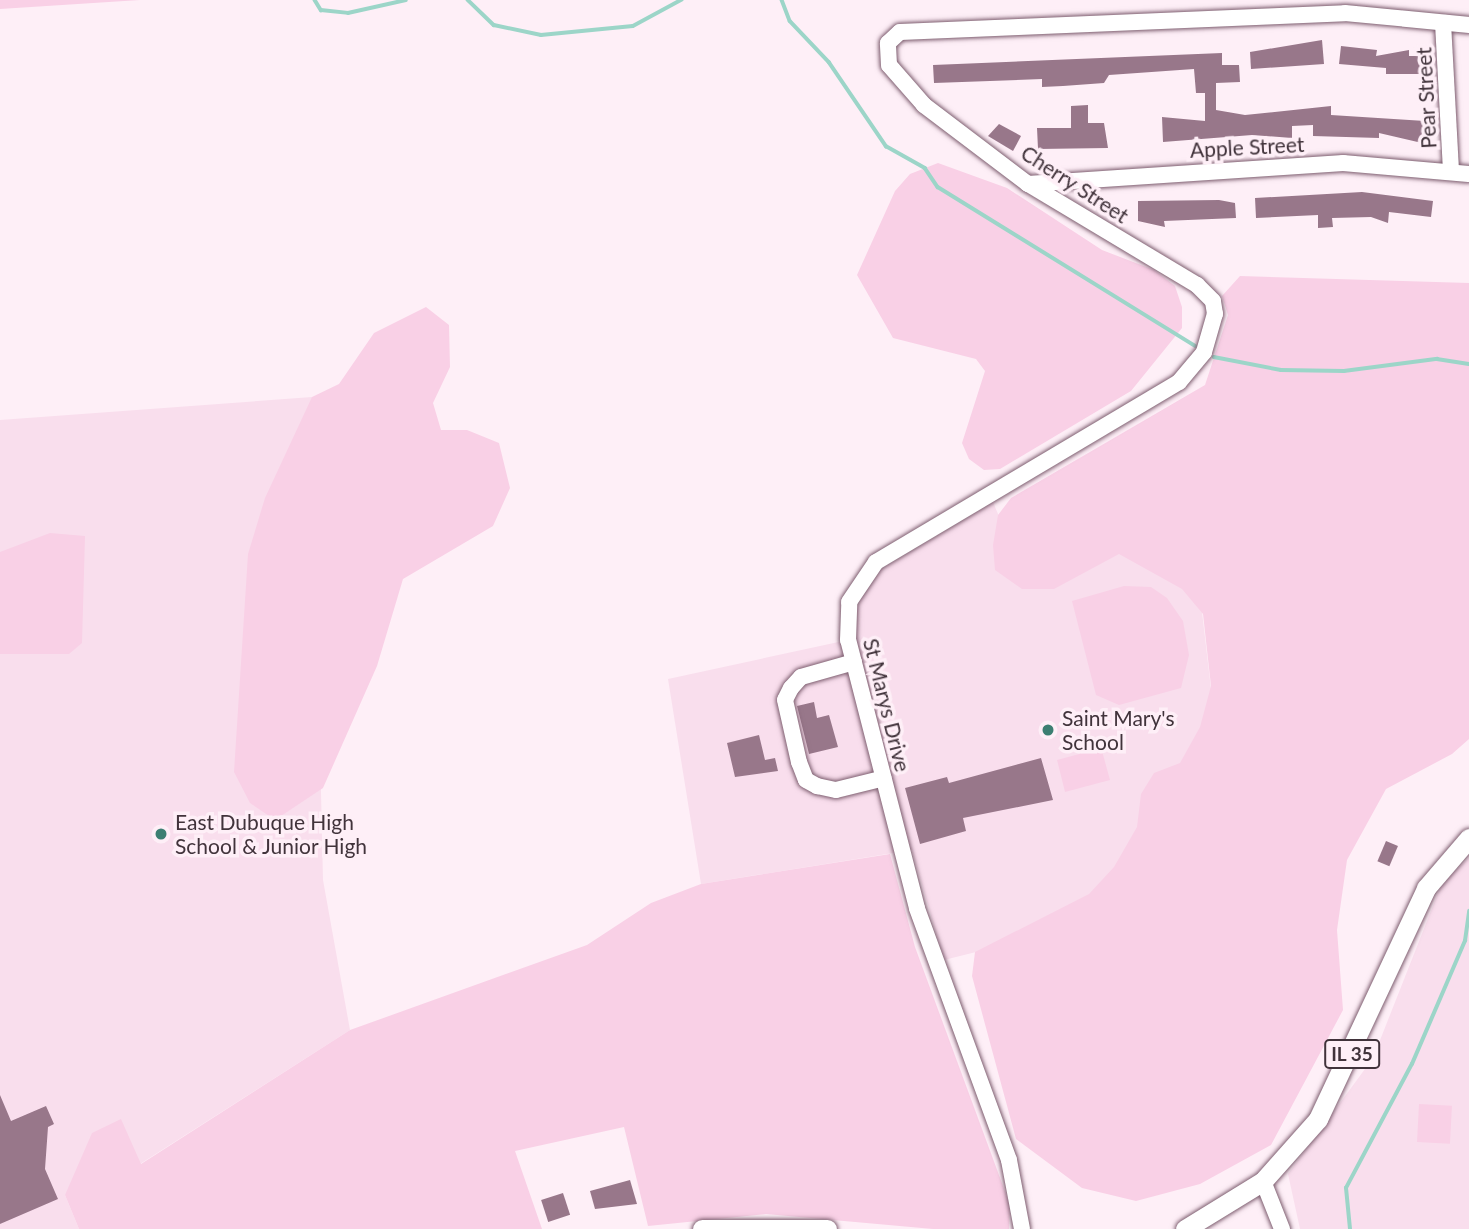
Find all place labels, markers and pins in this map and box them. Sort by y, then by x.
place label: Saint Mary's School [1062,705,1174,755]
marker: Saint Mary's School [1040,722,1056,738]
place label: East Dubuque High School & Junior High [175,809,368,859]
marker: East Dubuque High School & Junior High [153,826,169,842]

